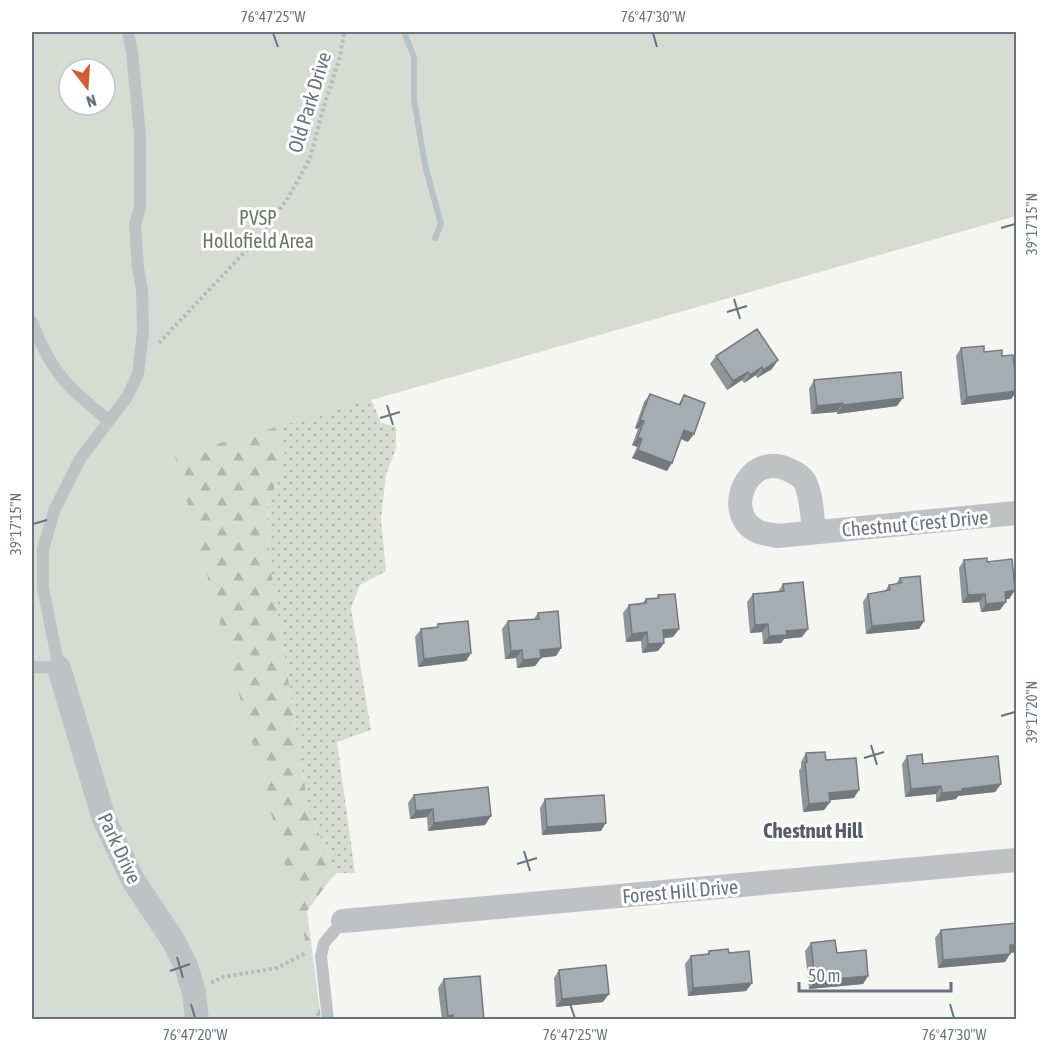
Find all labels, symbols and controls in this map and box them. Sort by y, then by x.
text: 76°47'25"W [241,8,305,25]
text: 76°47'30"W [621,8,685,25]
street label: Old Park Drive [283,49,335,155]
north arrow [57,57,117,117]
text: N [84,91,99,111]
text: 39°17'15"N [1023,193,1040,255]
park label: PVSP Hollofield Area [202,206,314,252]
text: 39°17'15"N [7,493,24,555]
street label: Chestnut Crest Drive [841,505,989,541]
text: 39°17'20"N [1023,681,1040,743]
street label: Park Drive [94,809,146,887]
district label: Chestnut Hill [763,818,863,842]
street label: Forest Hill Drive [621,874,739,908]
scale bar [799,955,950,993]
text: 50 m [808,965,840,986]
text: 76°47'20"W [163,1026,227,1043]
text: 76°47'25"W [543,1026,607,1043]
text: 76°47'30"W [922,1026,986,1043]

